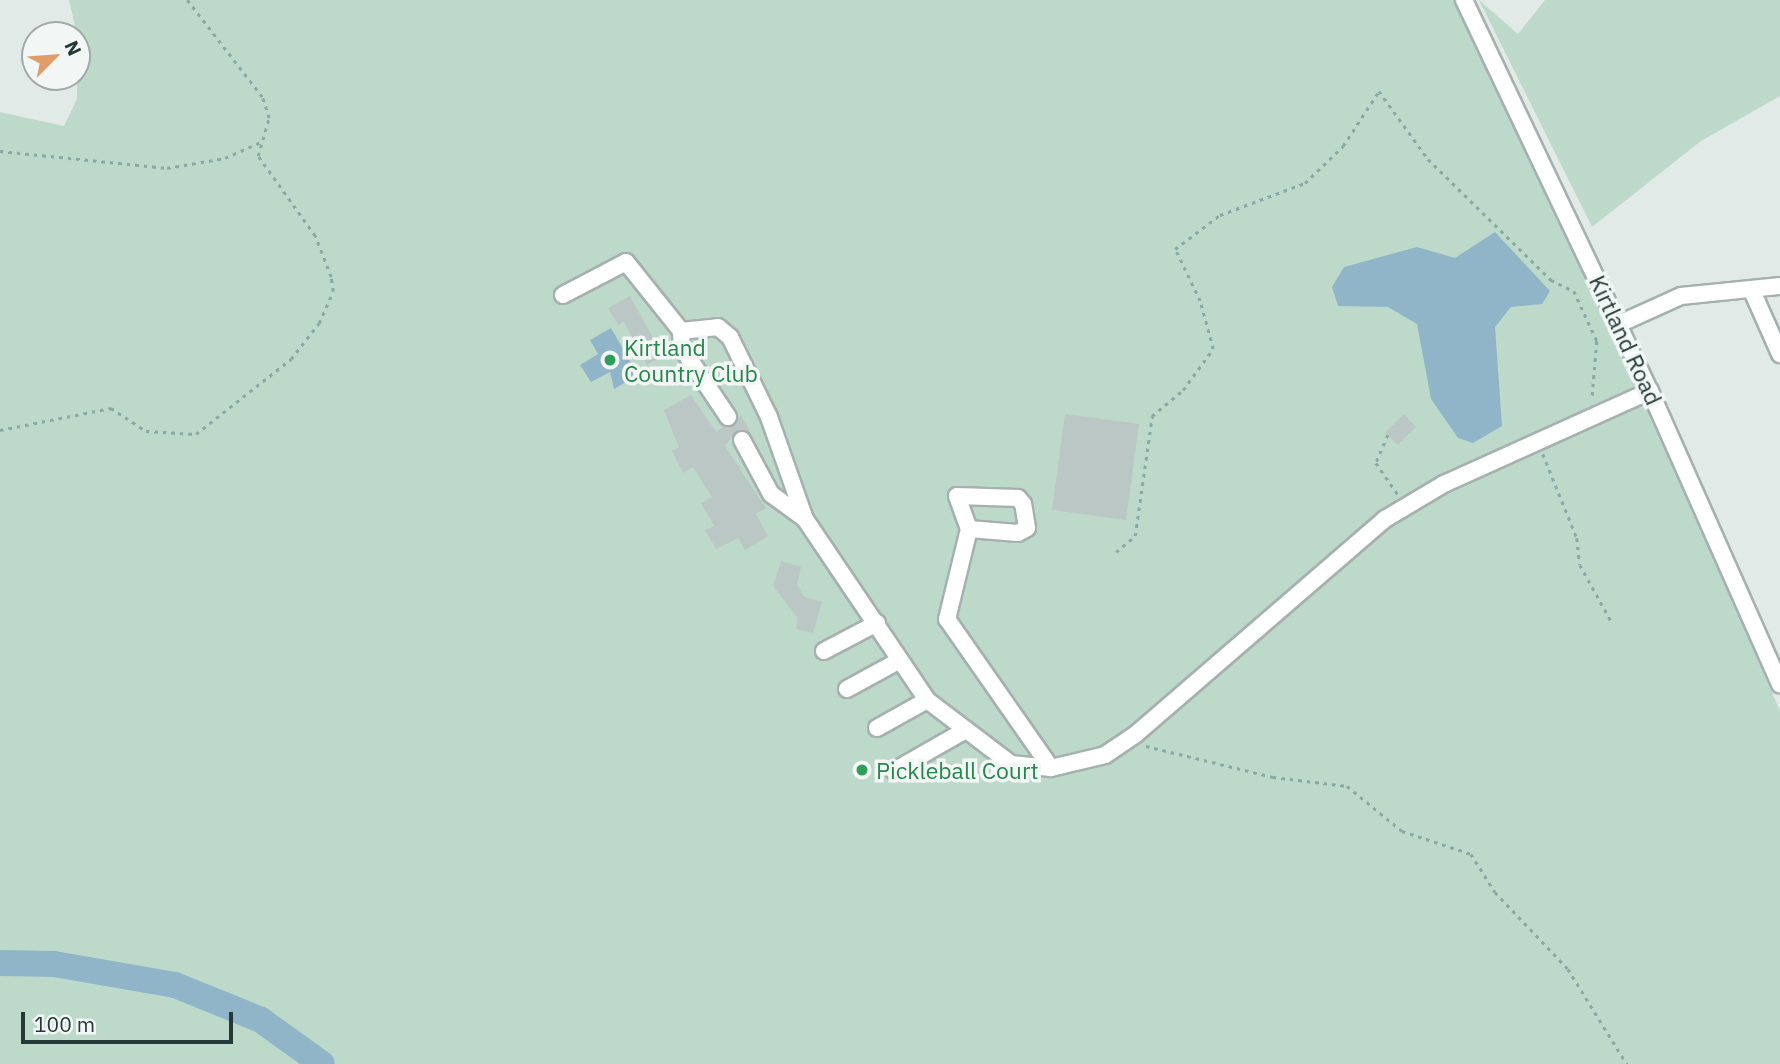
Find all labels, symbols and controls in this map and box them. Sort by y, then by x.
north arrow [21,21,91,91]
text: N [59,37,87,59]
street label: Kirtland Road [1584,271,1668,409]
place label: Kirtland Country Club [624,333,758,387]
marker: Kirtland Country Club [602,352,618,368]
place label: Pickleball Court [876,756,1039,784]
marker: Pickleball Court [854,762,870,778]
scale bar [24,998,236,1042]
text: 100 m [34,1010,95,1038]

